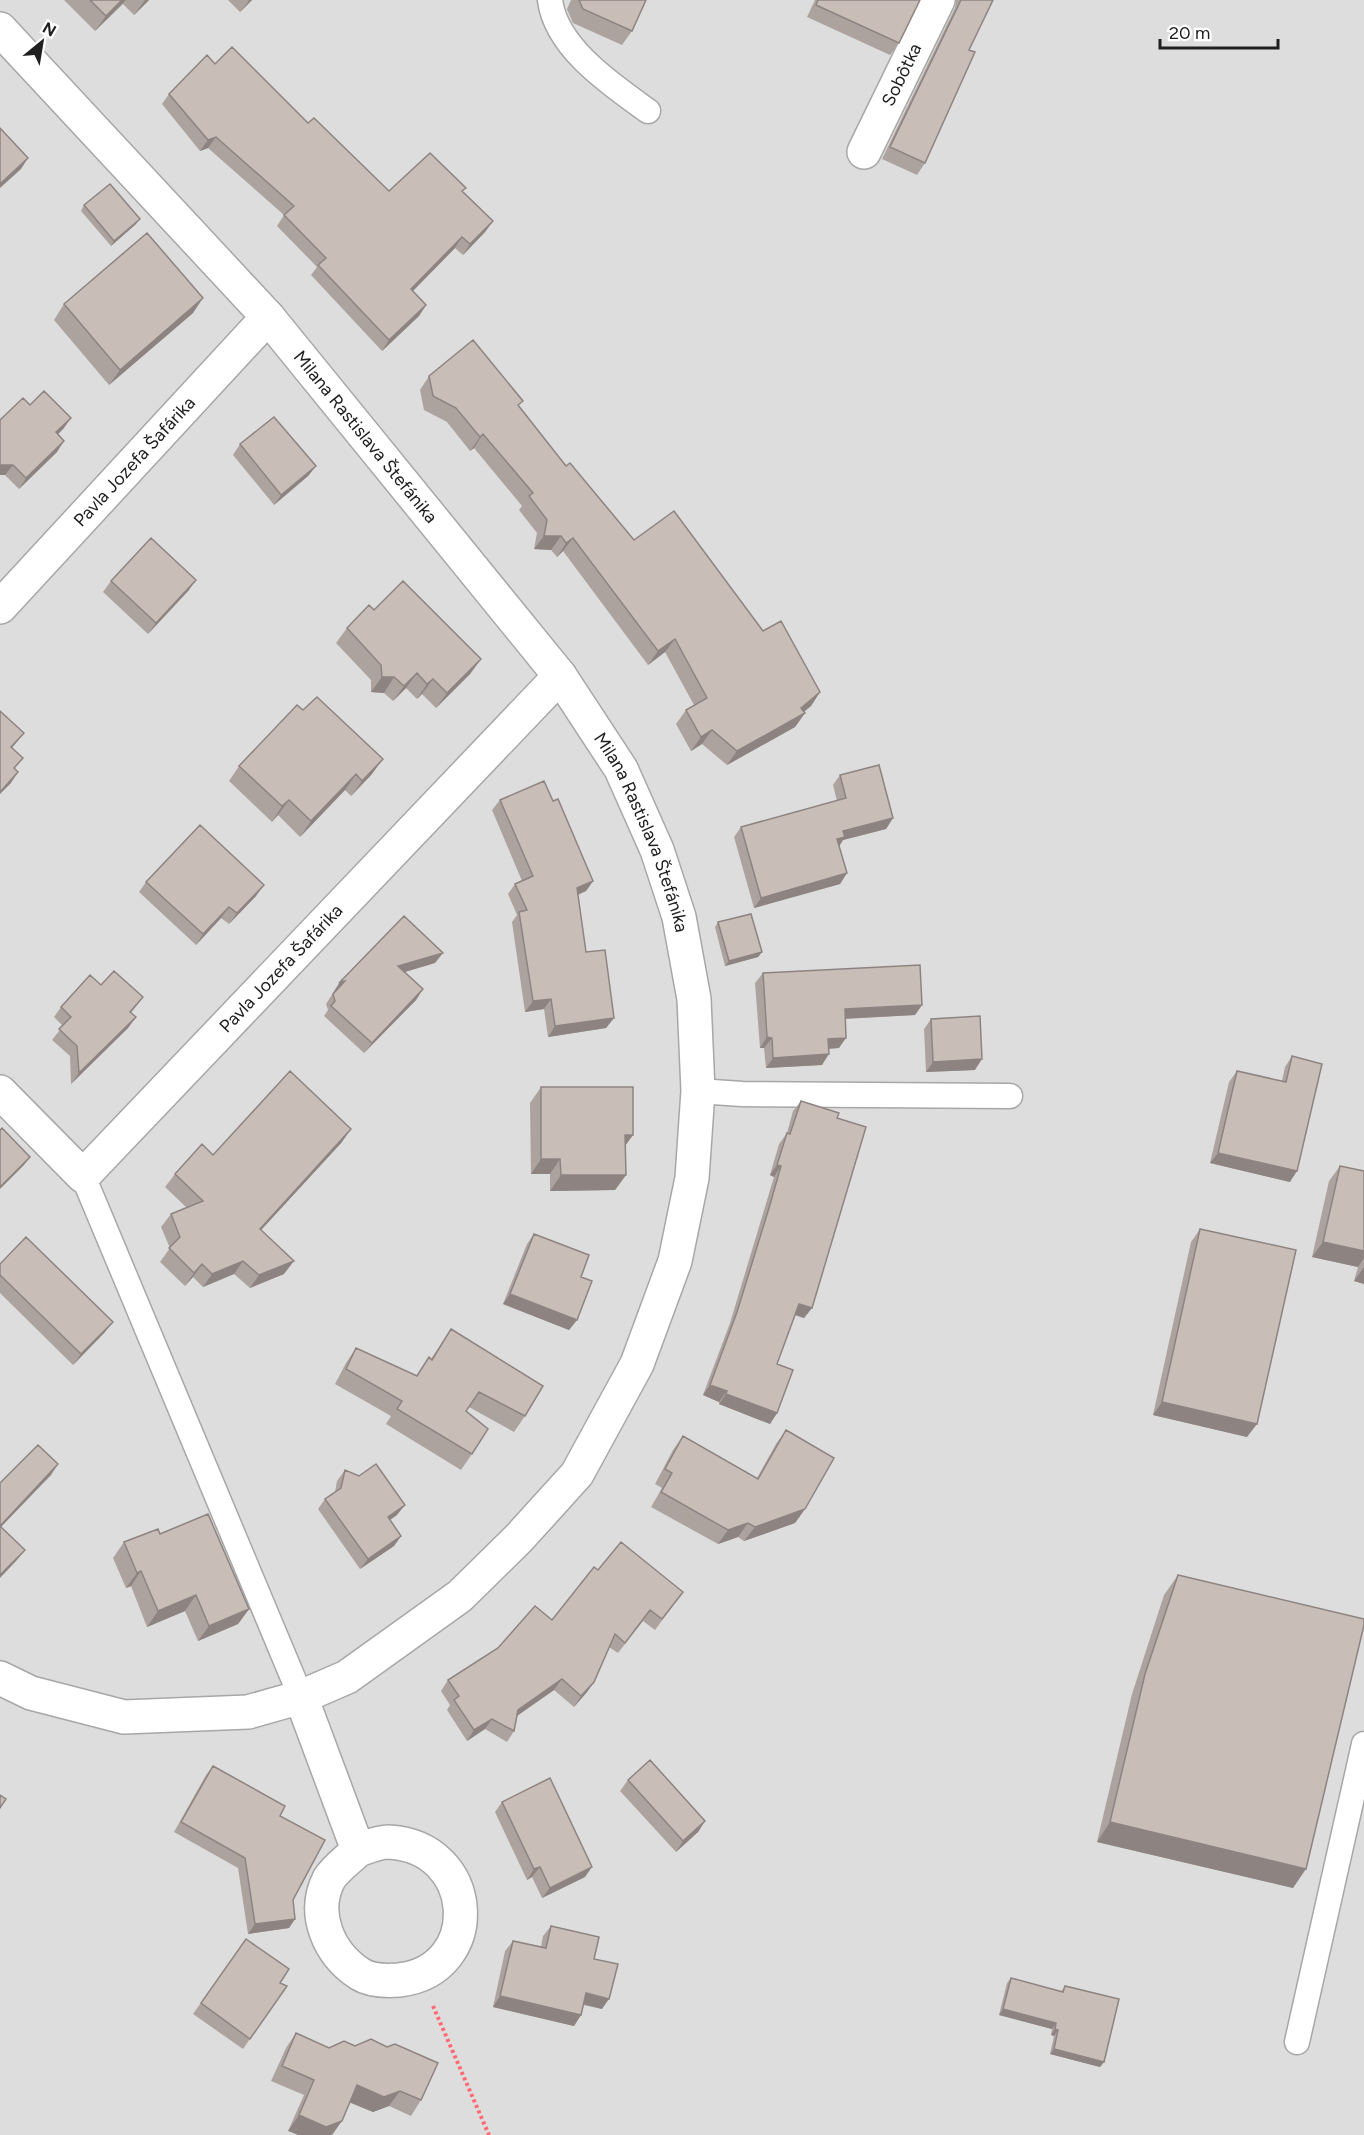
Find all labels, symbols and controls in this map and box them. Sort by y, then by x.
north arrow [12,12,72,72]
scale bar [1160,12,1278,50]
text: N [39,18,59,41]
text: 20 m [1169,22,1210,44]
street label: Sobôtka [877,40,926,110]
street label: Milana Rastislava Štefánika [289,346,442,528]
street label: Pavla Jozefa Šafárika [69,392,200,531]
street label: Milana Rastislava Štefánika [589,728,693,934]
street label: Pavla Jozefa Šafárika [215,900,347,1037]

